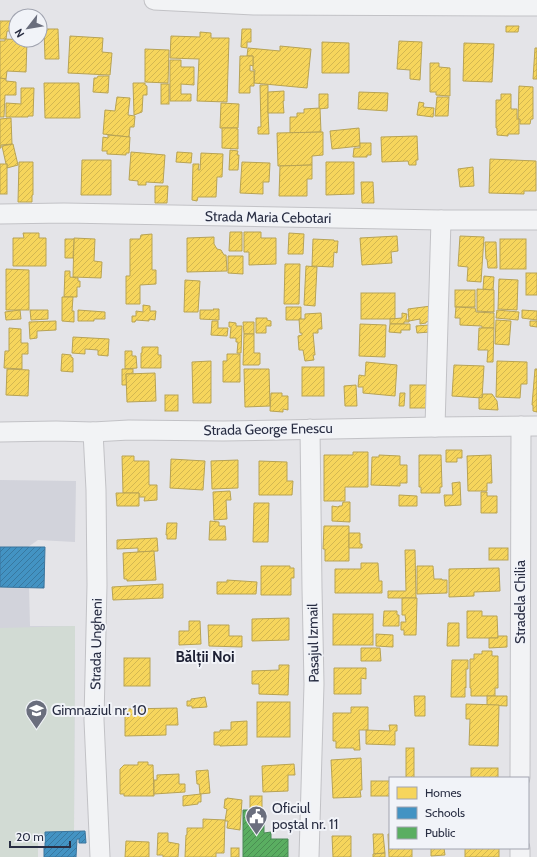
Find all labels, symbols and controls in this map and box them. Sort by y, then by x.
north arrow [8,8,48,48]
text: N [11,26,27,40]
street label: Strada Maria Cebotari [205,207,331,227]
street label: Strada George Enescu [203,419,333,439]
street label: Stradela Chilia [511,560,529,644]
street label: Strada Ungheni [86,598,106,690]
street label: Pasajul Izmail [303,603,323,683]
district label: Bălții Noi [175,648,235,667]
school or university icon: Gimnaziul nr. 10 [24,697,50,730]
place label: Gimnaziul nr. 10 [52,701,147,719]
legend [389,777,529,849]
text: Homes [425,785,462,800]
place label: Oficiul poștal nr. 11 [272,799,338,833]
public building icon: Oficiul poștal nr. 11 [244,803,270,836]
text: Schools [425,805,465,820]
scale bar [10,823,70,849]
text: Public [425,825,456,840]
text: 20 m [16,829,44,844]

